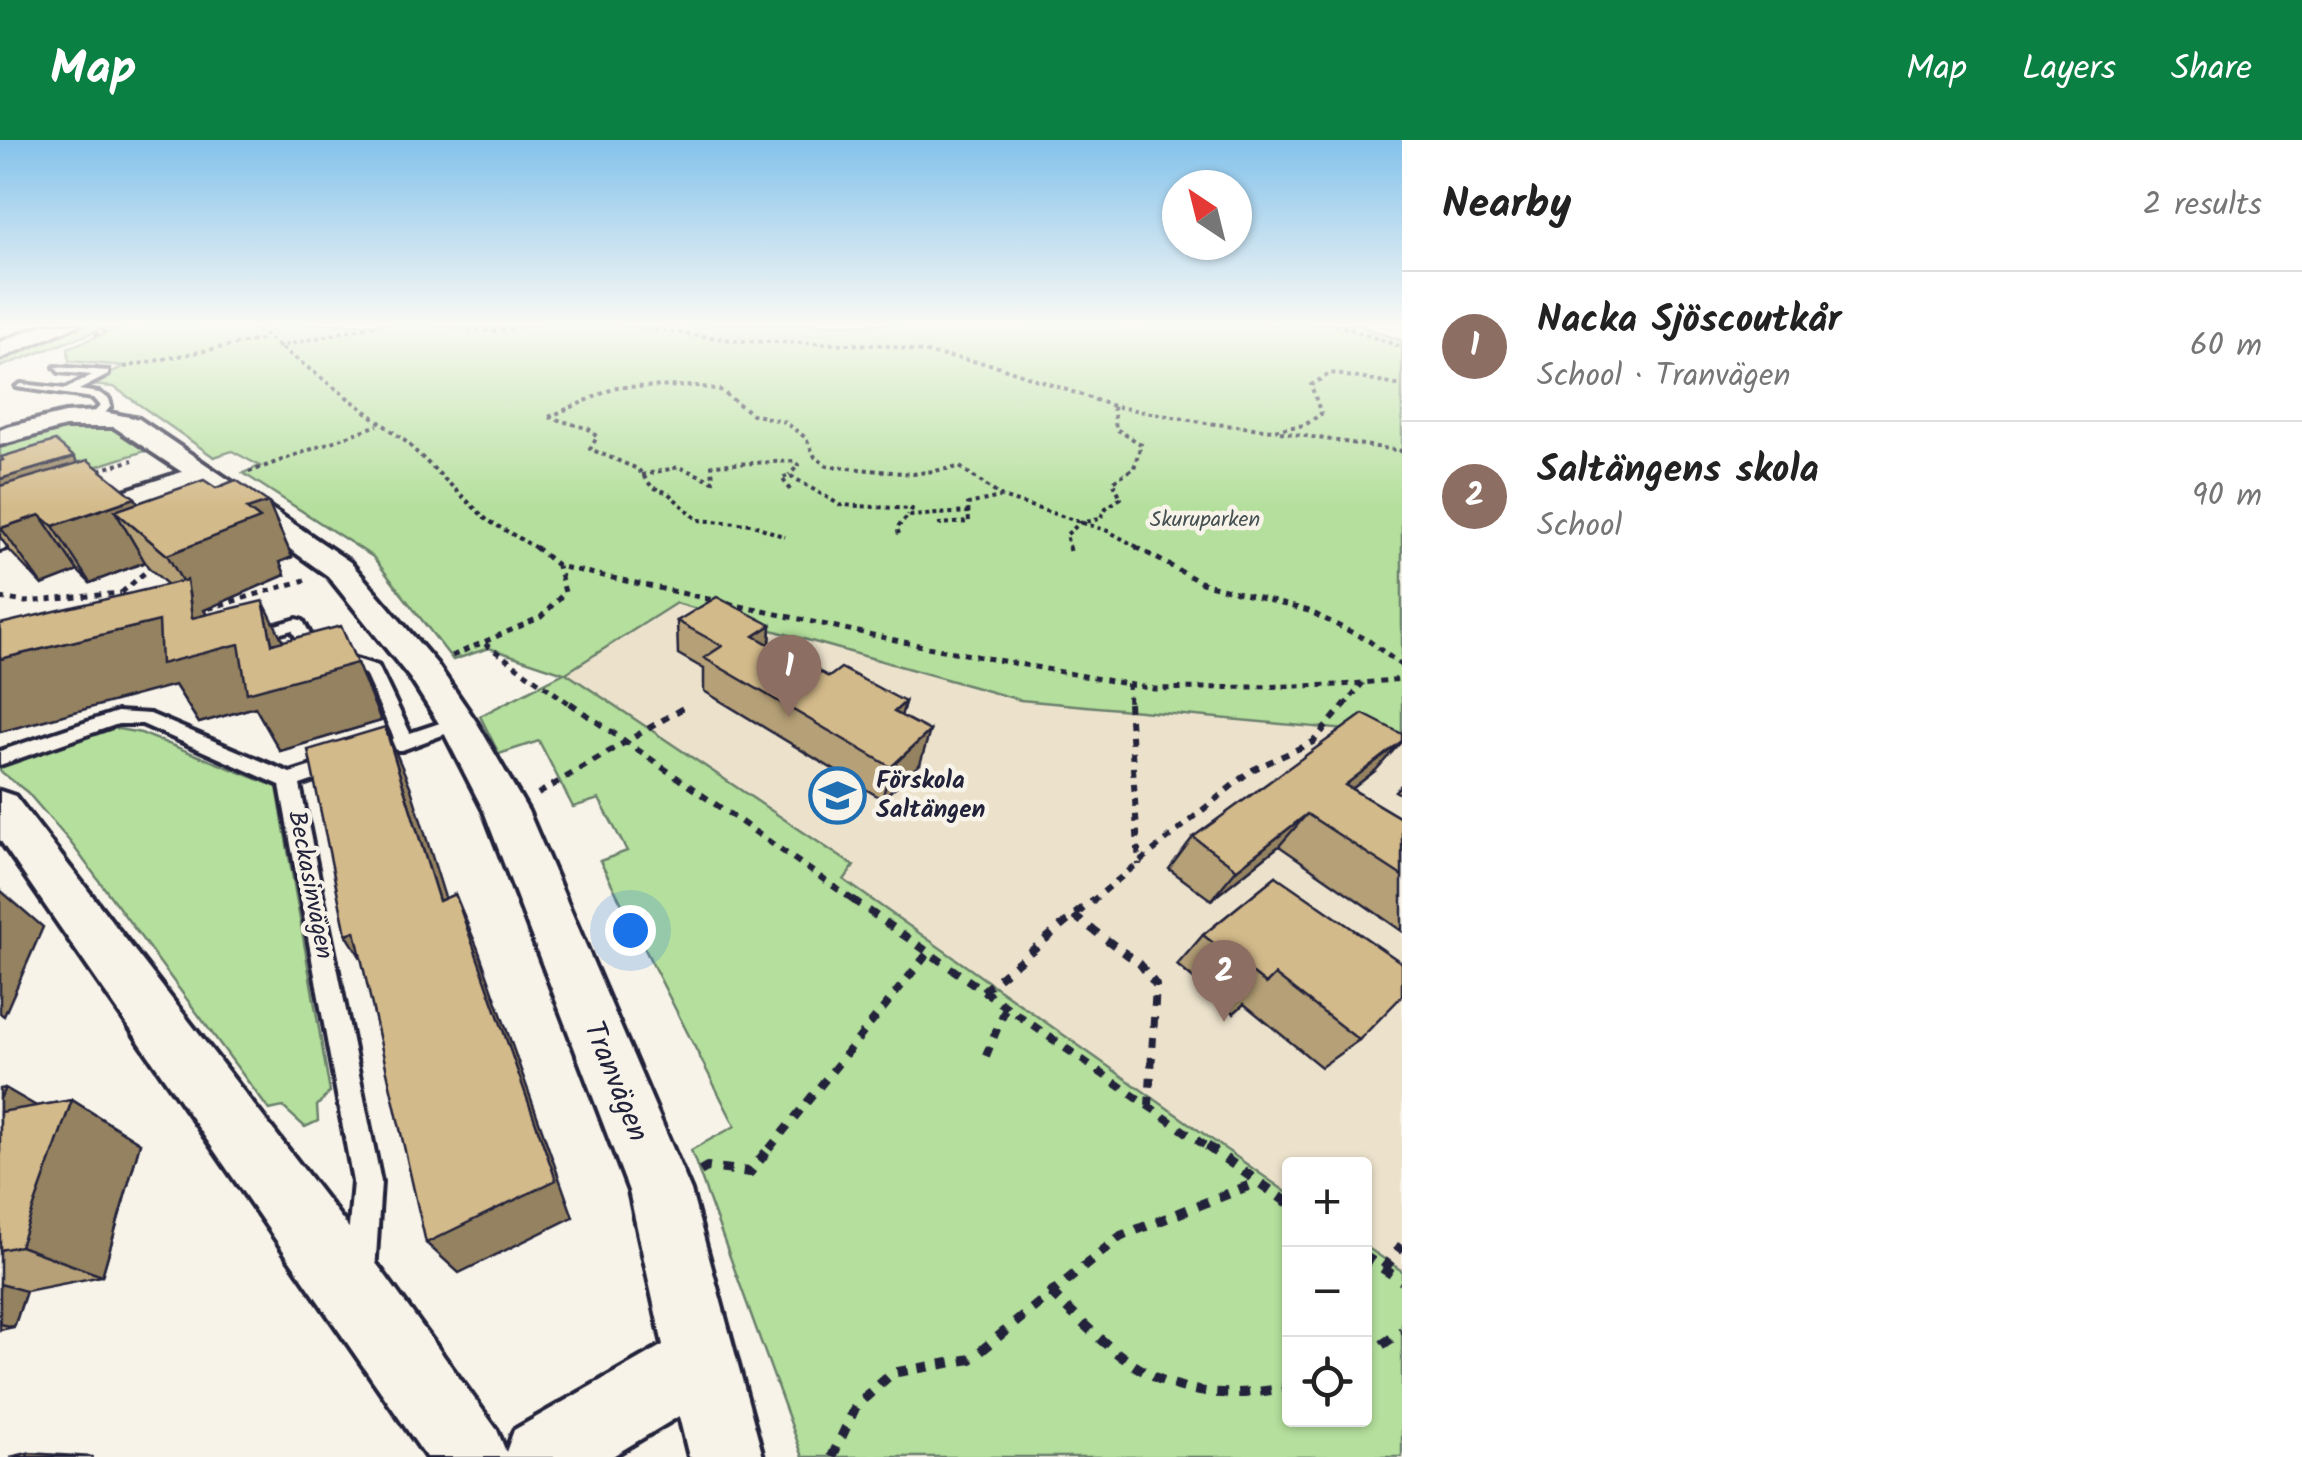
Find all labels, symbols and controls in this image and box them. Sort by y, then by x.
text: Map [50,32,137,108]
text: Map [1906,42,1967,98]
text: Layers [2022,42,2116,98]
text: Share [2171,42,2252,98]
north arrow [1162,170,1252,260]
text: Nearby [1442,172,1571,239]
text: 2 results [2143,180,2262,231]
text: Nacka Sjöscoutkår [1537,291,1841,351]
text: 1 [1470,321,1479,372]
text: 60 m [2190,321,2262,372]
text: School · Tranvägen [1537,351,1791,402]
text: Saltängens skola [1537,441,1819,501]
text: 2 [1465,471,1484,522]
text: 90 m [2192,471,2262,522]
text: School [1537,501,1622,552]
park label: Skuruparken [1150,503,1260,538]
pin: 1 [756,634,822,717]
place label: Förskola Saltängen [876,761,986,830]
school or university icon: Förskola Saltängen [807,765,867,825]
street label: Beckasinvägen [276,807,344,963]
your location [605,905,656,956]
pin: 2 [1192,940,1256,1022]
street label: Tranvägen [569,1014,661,1150]
map controls [1282,1157,1372,1427]
button: + [1282,1157,1372,1247]
button: − [1282,1247,1372,1337]
button: locate [1282,1337,1372,1427]

